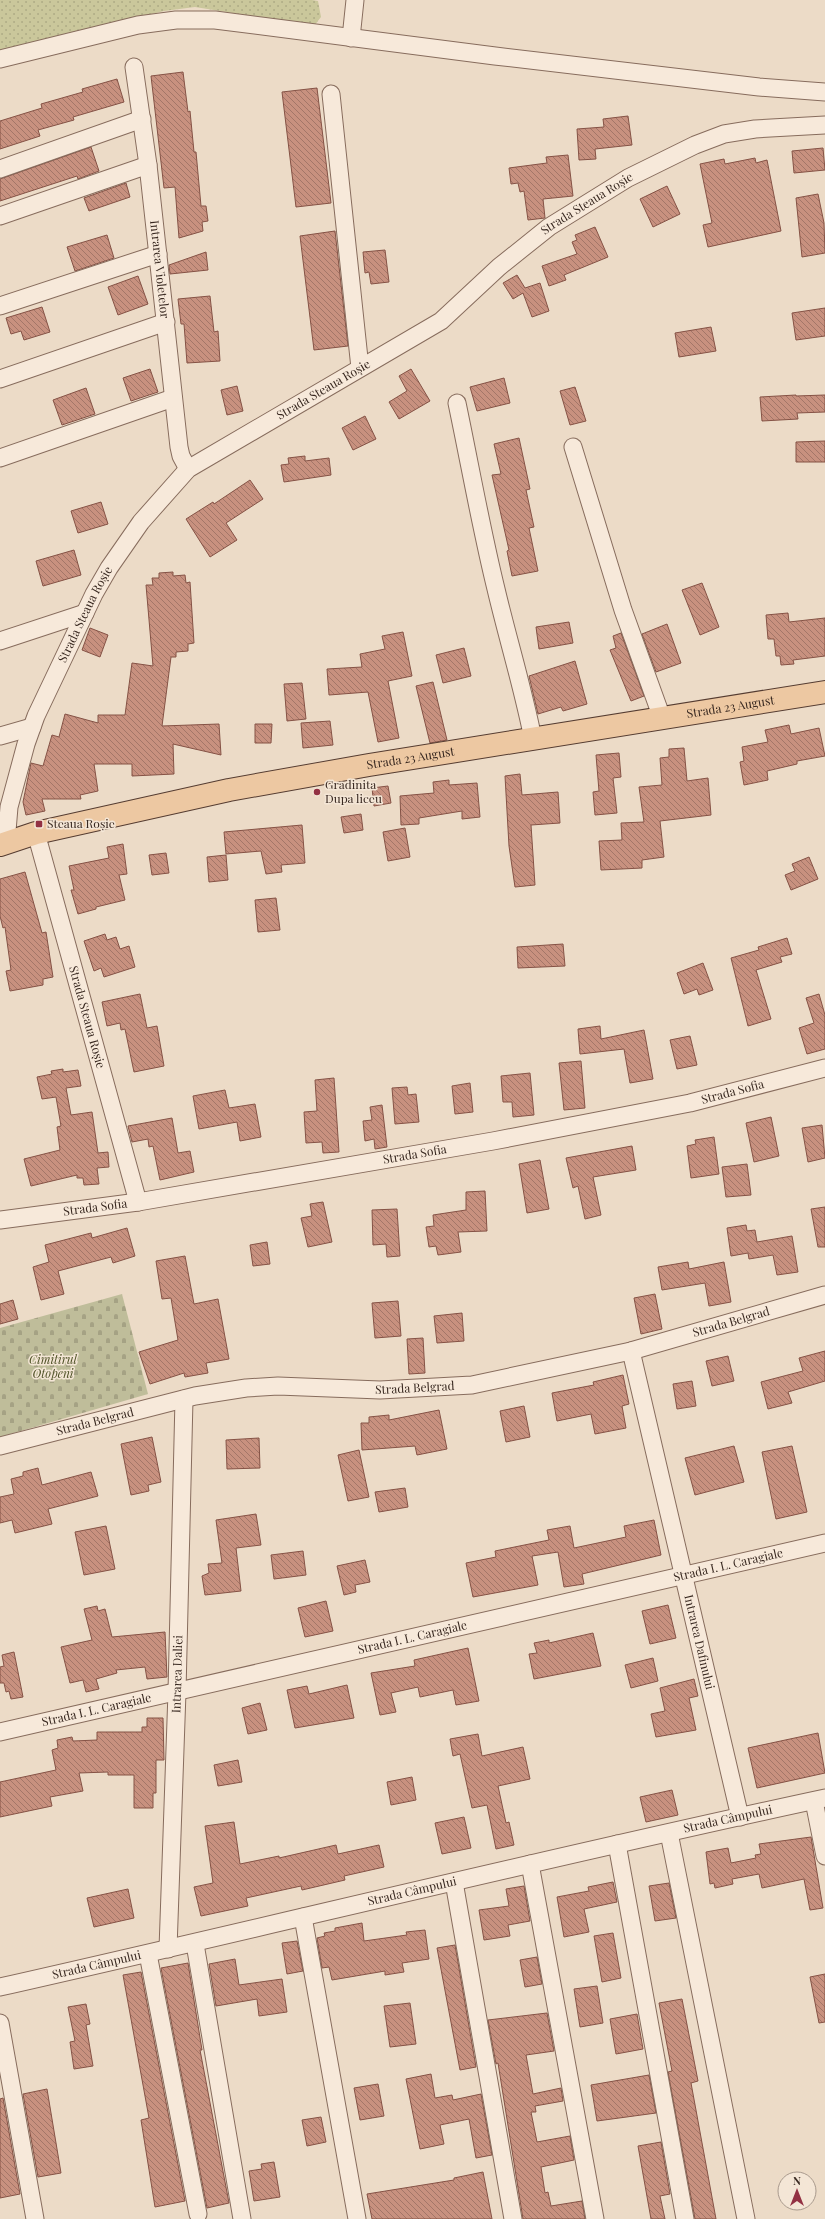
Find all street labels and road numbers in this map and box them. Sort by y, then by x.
street label: Strada Steaua Roșie [537,168,635,238]
street label: Intrarea Violetelor [147,219,174,320]
street label: Strada Steaua Roșie [273,355,373,423]
street label: Strada Steaua Roșie [54,563,115,665]
street label: Strada 23 August [685,691,776,721]
street label: Strada 23 August [365,742,456,772]
street label: Strada Steaua Roșie [66,964,110,1070]
street label: Strada Sofia [699,1075,766,1107]
street label: Strada Sofia [382,1140,448,1167]
street label: Strada Sofia [62,1194,128,1219]
street label: Strada Belgrad [690,1302,771,1340]
street label: Strada Belgrad [375,1377,455,1397]
street label: Strada Belgrad [54,1403,135,1438]
street label: Strada I. L. Caragiale [672,1544,784,1585]
street label: Intrarea Dafinului [681,1593,719,1691]
street label: Strada I. L. Caragiale [356,1616,468,1657]
street label: Intrarea Daliei [167,1634,185,1713]
street label: Strada I. L. Caragiale [40,1689,153,1729]
street label: Strada Câmpului [682,1801,774,1836]
street label: Strada Câmpului [366,1872,458,1909]
street label: Strada Câmpului [50,1946,143,1982]

